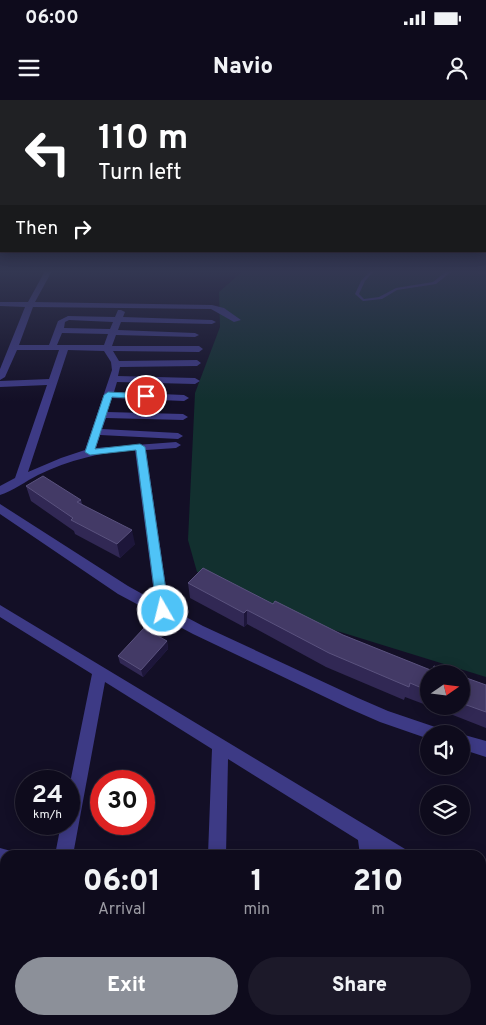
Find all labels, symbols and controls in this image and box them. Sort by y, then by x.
text: 06:00 [25,6,79,30]
icon: menu [15,54,43,82]
text: Navio [213,54,273,81]
icon: person [443,54,471,82]
text: 110 m [98,117,188,161]
icon: left [15,120,80,185]
text: Turn left [98,160,181,187]
icon: right [68,215,96,243]
text: Then [15,217,58,241]
pin [125,375,167,417]
icon: arrive [132,382,160,410]
position arrow [136,584,188,636]
north arrow [420,665,470,715]
map controls [420,665,470,835]
button: sound [420,725,470,775]
speed limit sign: 30 [90,770,155,835]
text: 24 [32,780,63,812]
button: layers [420,785,470,835]
text: km/h [33,807,62,823]
text: 06:01 [83,864,161,901]
text: 1 [251,864,263,901]
text: 210 [353,864,403,901]
text: Arrival [98,900,146,920]
text: min [244,900,270,920]
text: m [371,900,385,920]
button: Exit [15,957,238,1015]
button: Share [248,957,471,1015]

